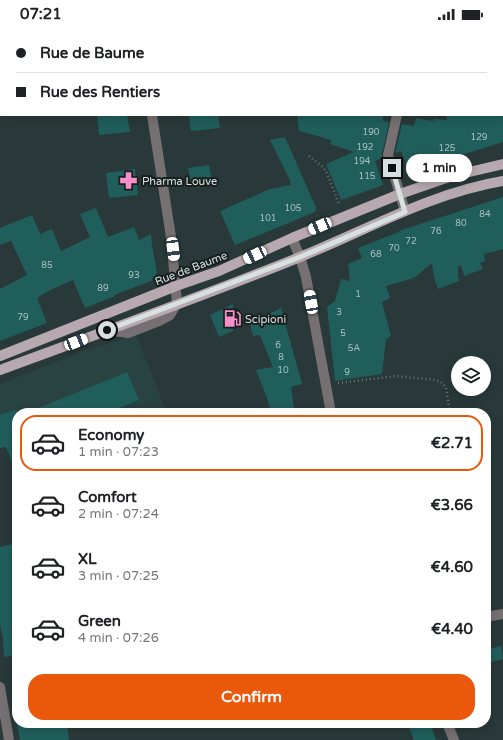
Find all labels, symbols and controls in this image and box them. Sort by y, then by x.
text: 07:21 [20,5,62,23]
text: Rue de Baume [40,44,144,62]
text: Rue des Rentiers [40,83,160,101]
house number: 190 [363,127,380,138]
house number: 129 [471,132,488,143]
house number: 192 [357,142,373,153]
house number: 125 [439,143,456,154]
callout: 1 min [406,154,472,182]
house number: 194 [354,156,371,167]
route end [383,159,401,177]
text: 1 min [422,160,456,176]
pharmacy icon: Pharma Louve [119,171,139,191]
house number: 115 [359,171,376,182]
place label: Pharma Louve [142,175,217,188]
house number: 105 [285,203,302,214]
house number: 84 [479,209,491,220]
house number: 101 [260,213,276,224]
car [307,216,333,236]
house number: 80 [455,218,467,229]
house number: 76 [430,226,442,237]
car [166,236,180,262]
house number: 72 [405,236,417,247]
house number: 70 [388,243,400,254]
car [242,244,268,266]
street label: Rue de Baume [153,249,229,288]
house number: 68 [370,249,382,260]
house number: 85 [41,260,53,271]
house number: 93 [128,270,140,281]
house number: 89 [97,283,109,294]
car [303,289,319,315]
house number: 1 [355,289,361,300]
house number: 3 [336,307,342,318]
fuel station icon: Scipioni [222,309,242,329]
house number: 79 [17,312,29,323]
place label: Scipioni [245,313,286,326]
route start [98,321,116,339]
house number: 5 [340,328,346,339]
car [63,332,89,352]
house number: 6 [275,340,281,351]
house number: 5A [348,343,360,354]
house number: 8 [278,352,284,363]
map controls [451,356,491,396]
button: layers [451,356,491,396]
house number: 10 [277,365,289,376]
house number: 9 [344,367,350,378]
icon: car [30,425,66,461]
text: Economy [78,426,144,444]
text: €2.71 [431,434,473,452]
text: 1 min · 07:23 [78,444,159,460]
icon: car [30,487,66,523]
text: Comfort [78,488,137,506]
text: €3.66 [431,496,473,514]
text: 2 min · 07:24 [78,506,159,522]
icon: car [30,549,66,585]
text: XL [78,550,97,568]
text: €4.60 [431,558,473,576]
text: 3 min · 07:25 [78,568,159,584]
icon: car [30,611,66,647]
text: Green [78,612,121,630]
text: €4.40 [431,620,473,638]
text: 4 min · 07:26 [78,630,159,646]
button: Confirm [28,674,475,720]

